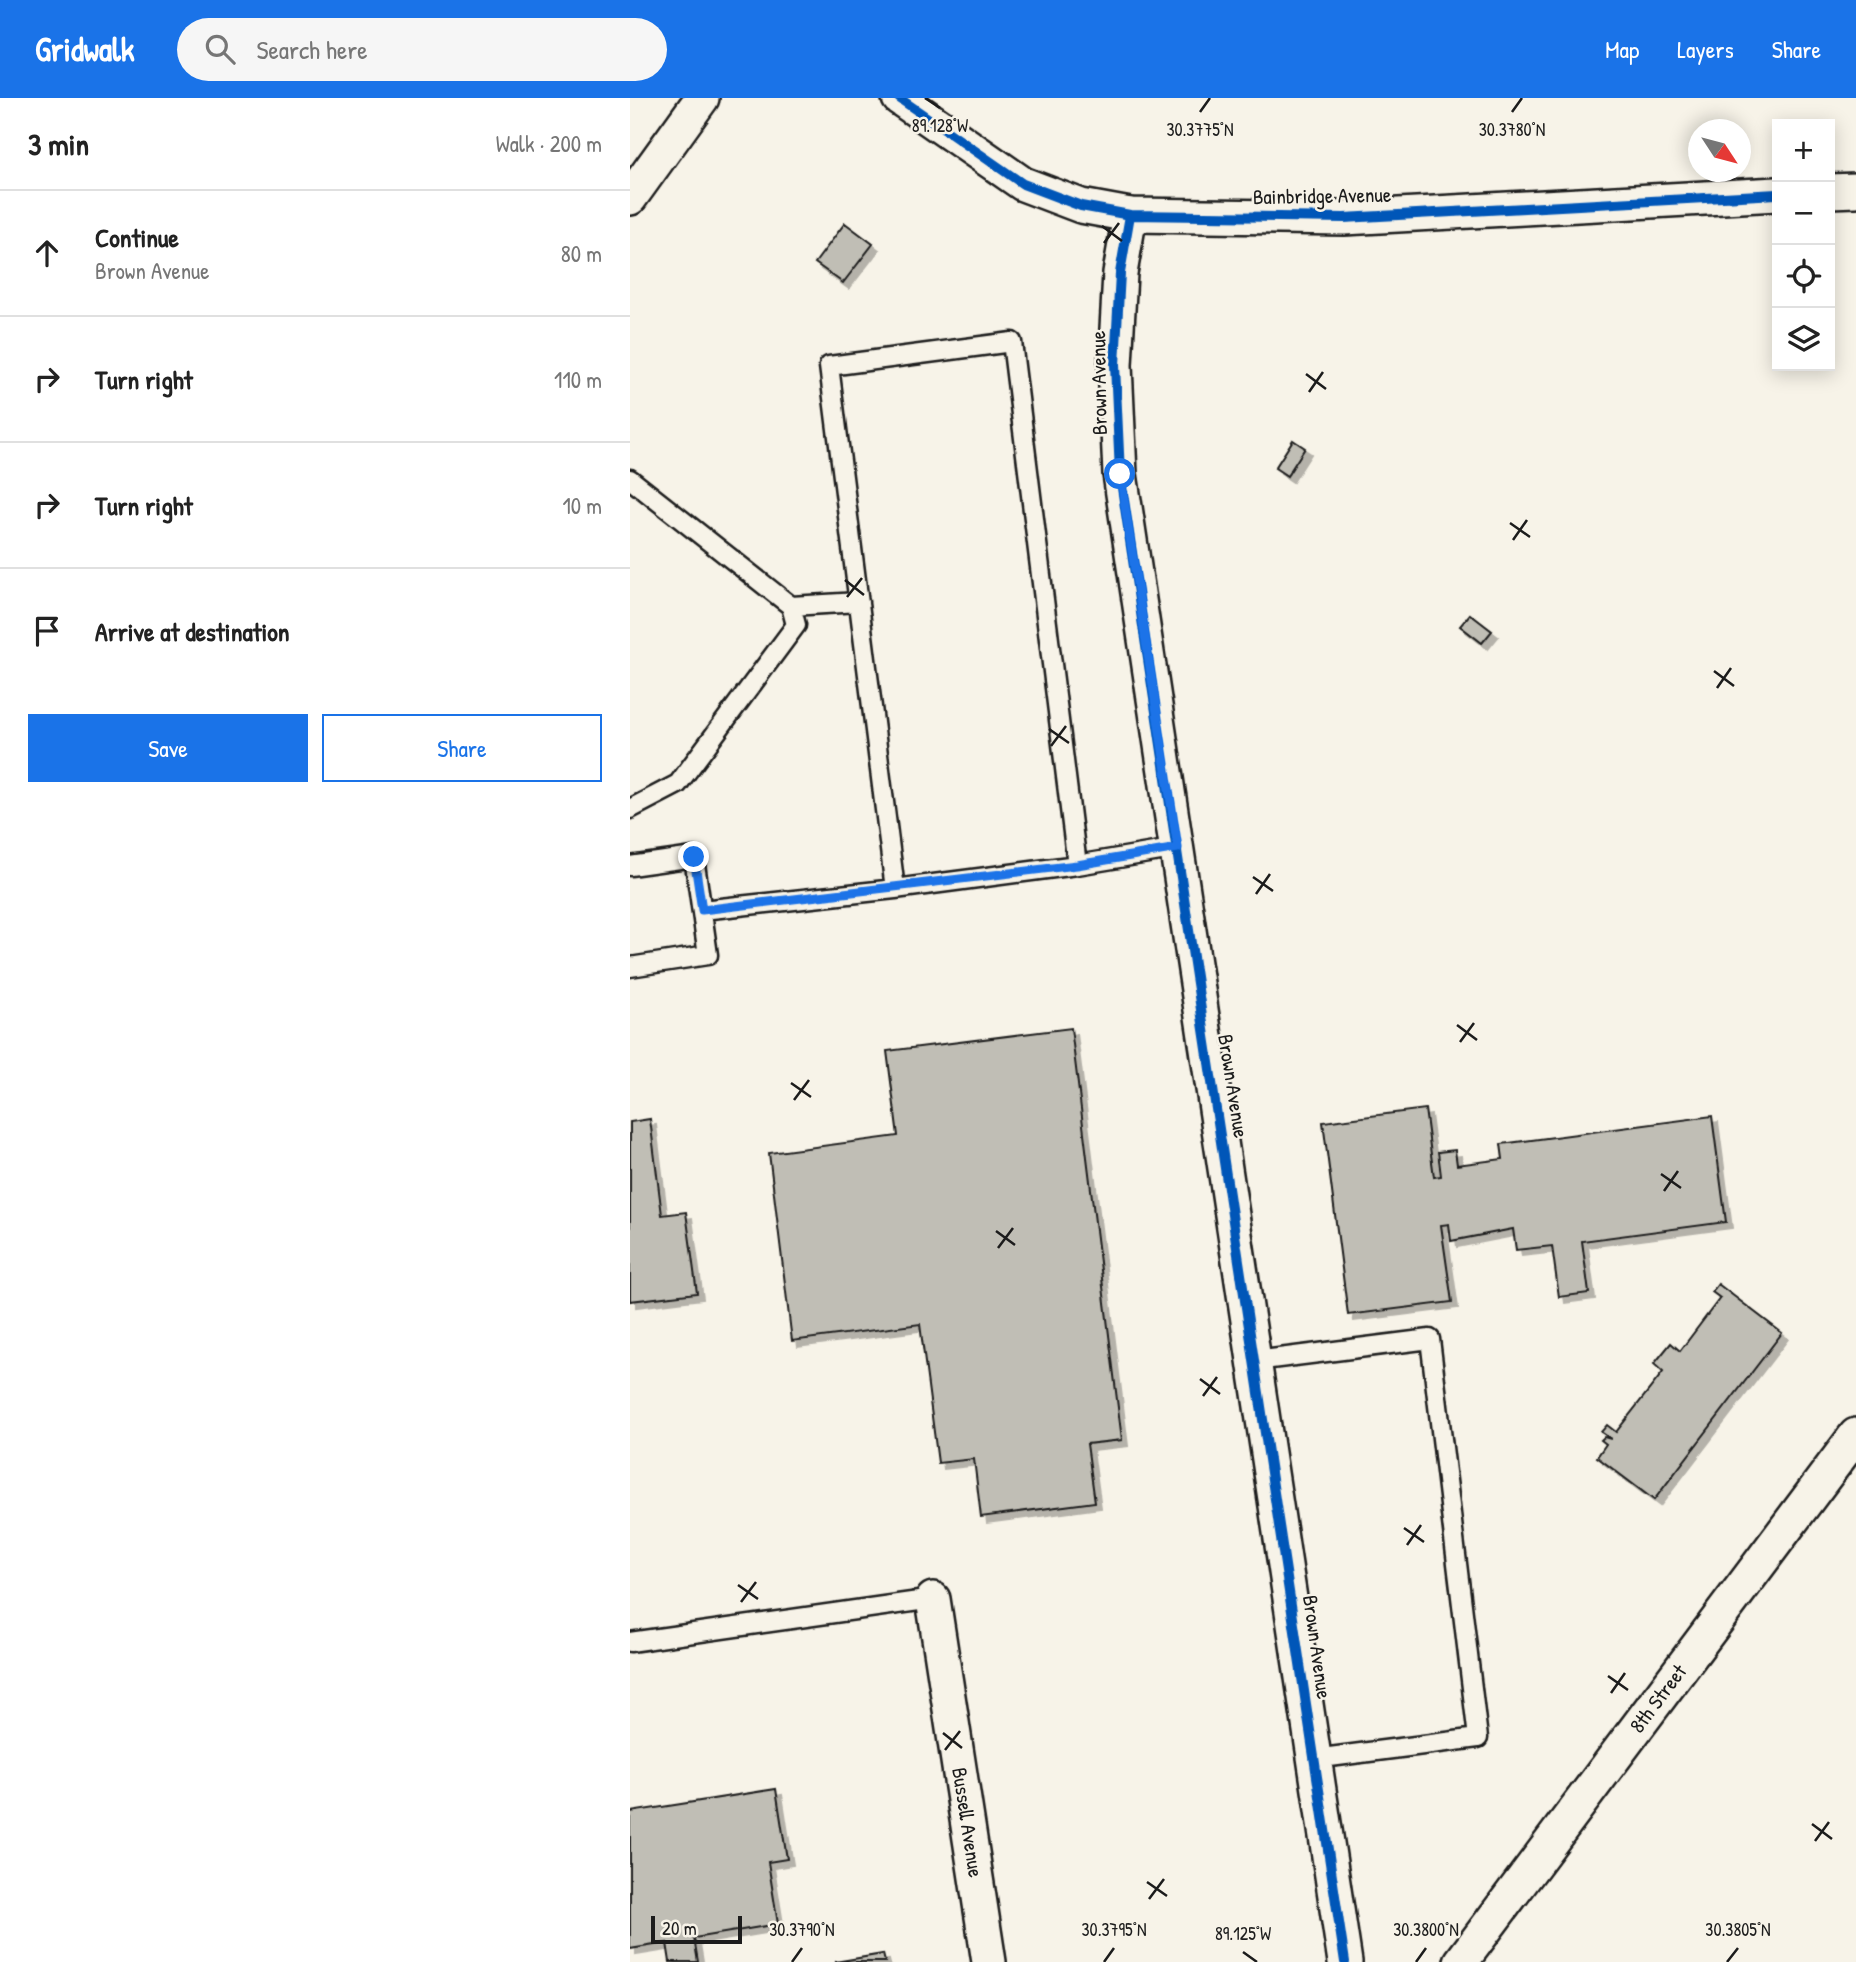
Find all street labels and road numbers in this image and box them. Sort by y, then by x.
street label: Bainbridge Avenue [1252,180,1391,211]
street label: Brown Avenue [1083,331,1114,436]
street label: Brown Avenue [1211,1032,1256,1140]
street label: Brown Avenue [1296,1593,1339,1701]
street label: 8th Street [1623,1658,1694,1739]
street label: Bussell Avenue [945,1765,991,1879]

